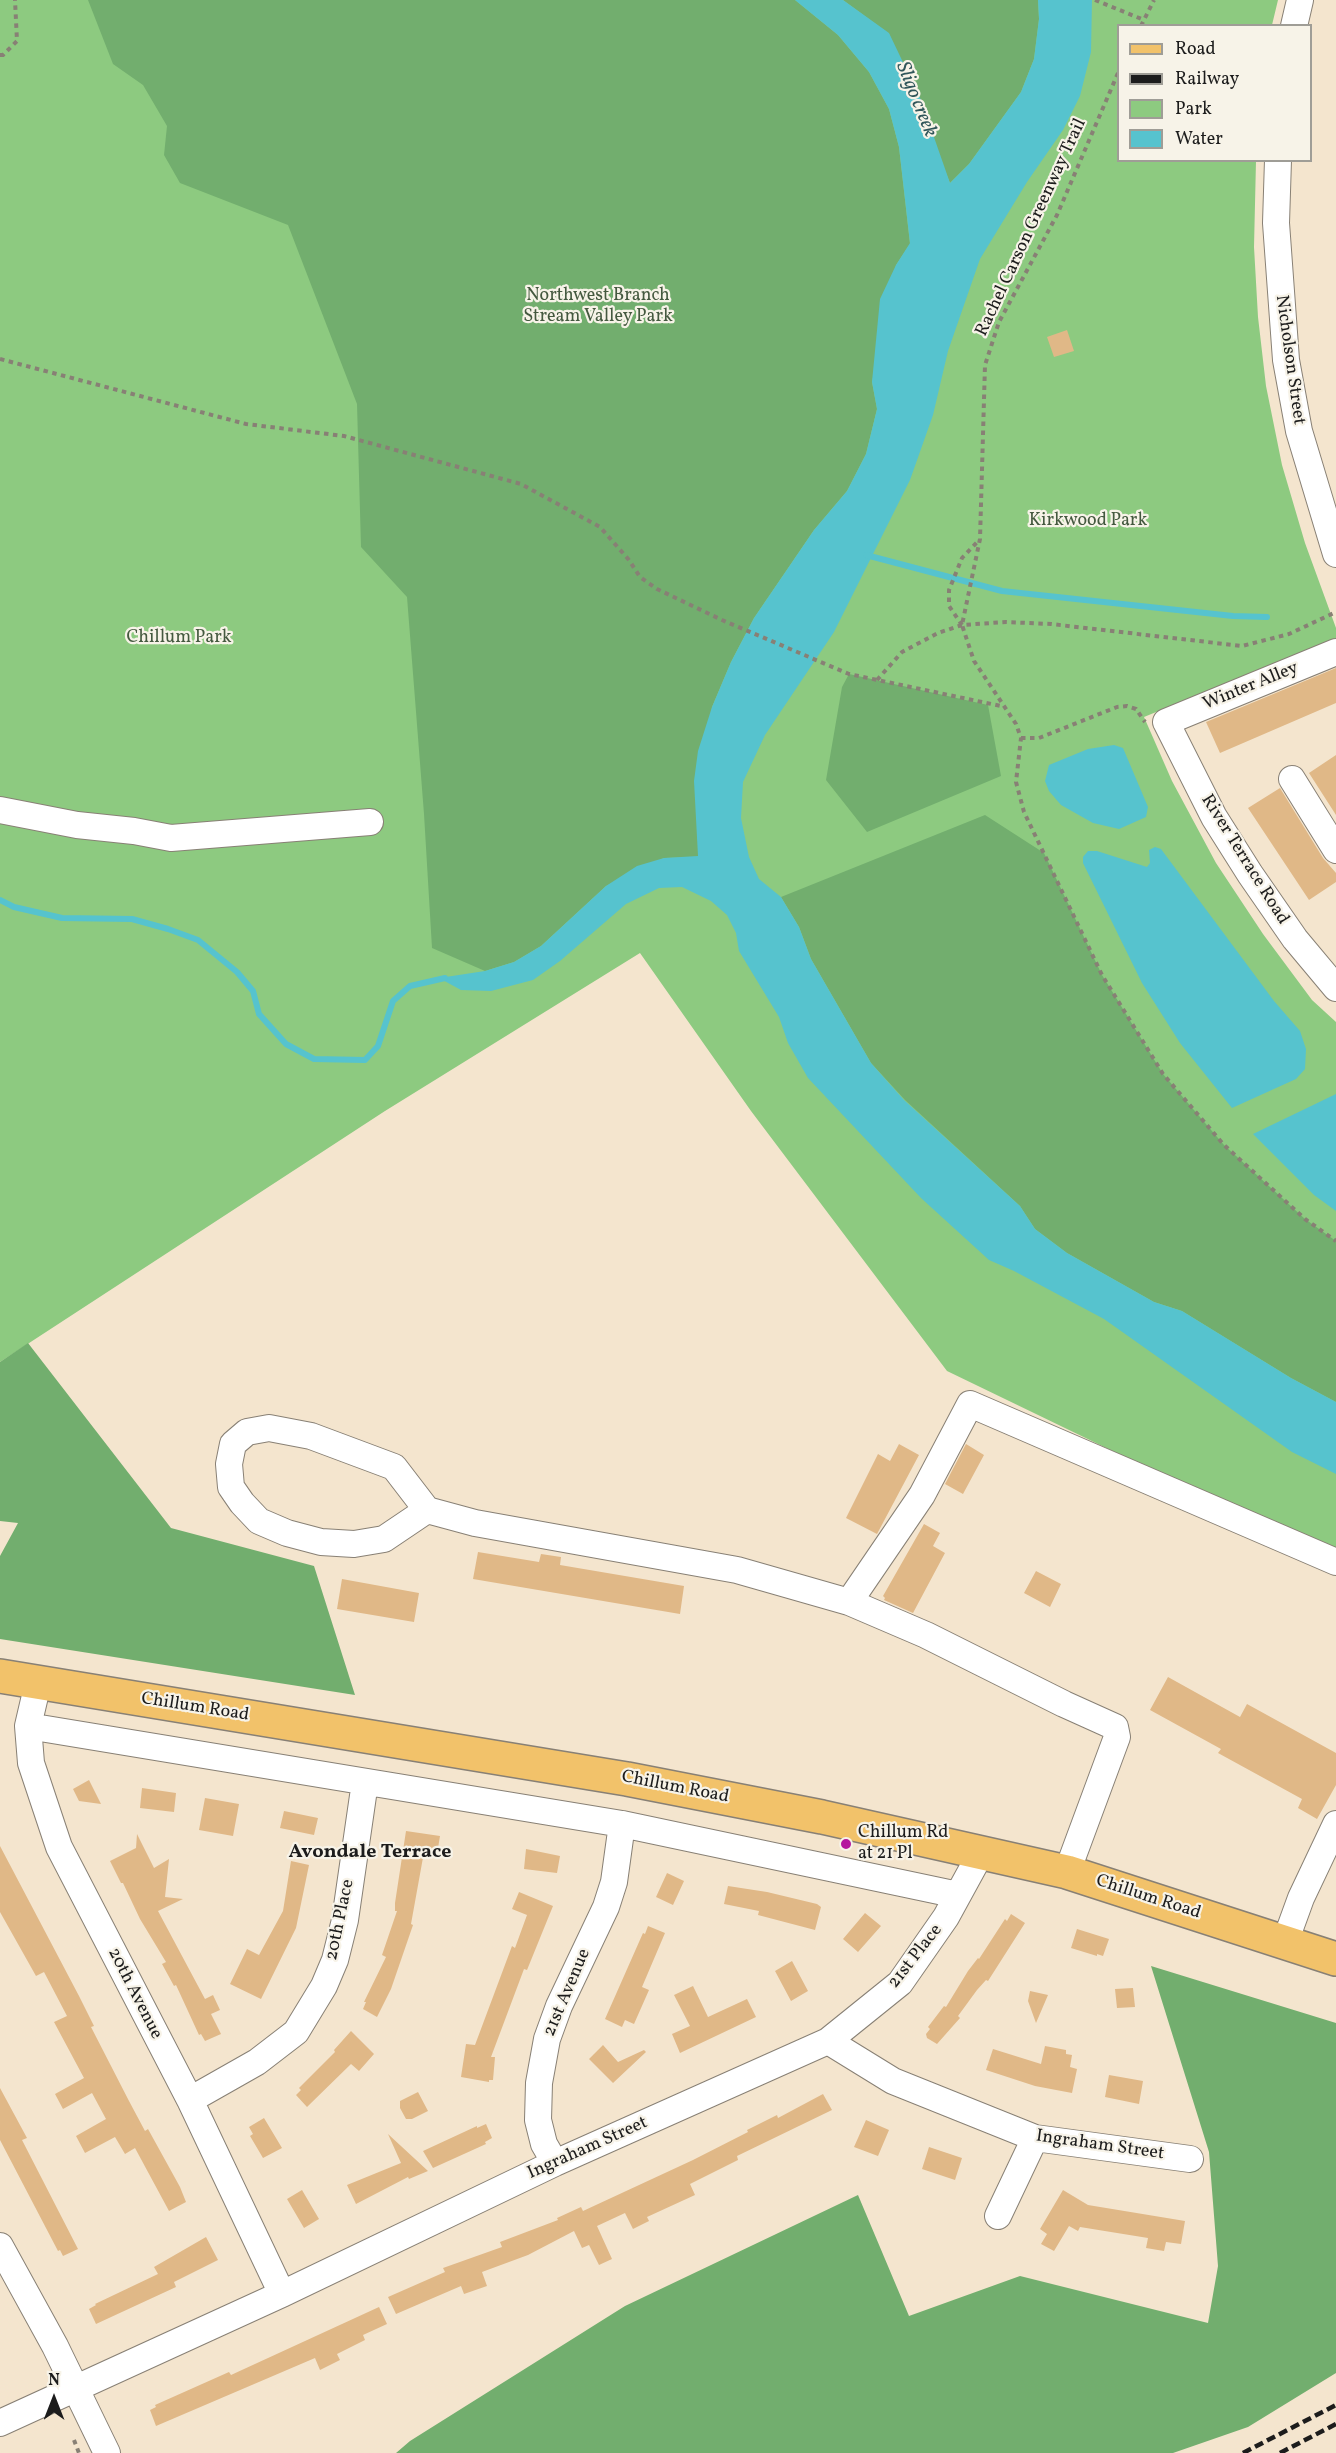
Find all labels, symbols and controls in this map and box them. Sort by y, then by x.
legend [1117,24,1312,162]
text: Road [1175,37,1216,62]
water label: Sligo creek [889,59,941,141]
text: Railway [1175,67,1239,92]
text: Park [1175,97,1212,122]
street label: Rachel Carson Greenway Trail [972,116,1092,340]
text: Water [1175,127,1223,152]
park label: Northwest Branch Stream Valley Park [523,286,673,328]
street label: Nicholson Street [1269,294,1309,426]
park label: Kirkwood Park [1029,511,1147,533]
park label: Chillum Park [126,628,232,650]
street label: Winter Alley [1200,658,1302,716]
street label: River Terrace Road [1195,791,1293,929]
street label: Chillum Road [139,1689,251,1727]
street label: Chillum Road [619,1767,731,1809]
place label: Chillum Rd at 21 Pl [858,1823,948,1866]
marker: Chillum Rd at 21 Pl [839,1837,853,1851]
district label: Avondale Terrace [288,1841,452,1865]
street label: Chillum Road [1093,1871,1203,1925]
street label: 20th Place [322,1877,360,1963]
street label: 21st Place [884,1921,948,1993]
street label: 20th Avenue [102,1945,166,2043]
street label: 21st Avenue [540,1946,596,2040]
street label: Ingraham Street [525,2113,651,2185]
street label: Ingraham Street [1035,2126,1165,2166]
north arrow [24,2369,84,2429]
text: N [48,2370,60,2392]

